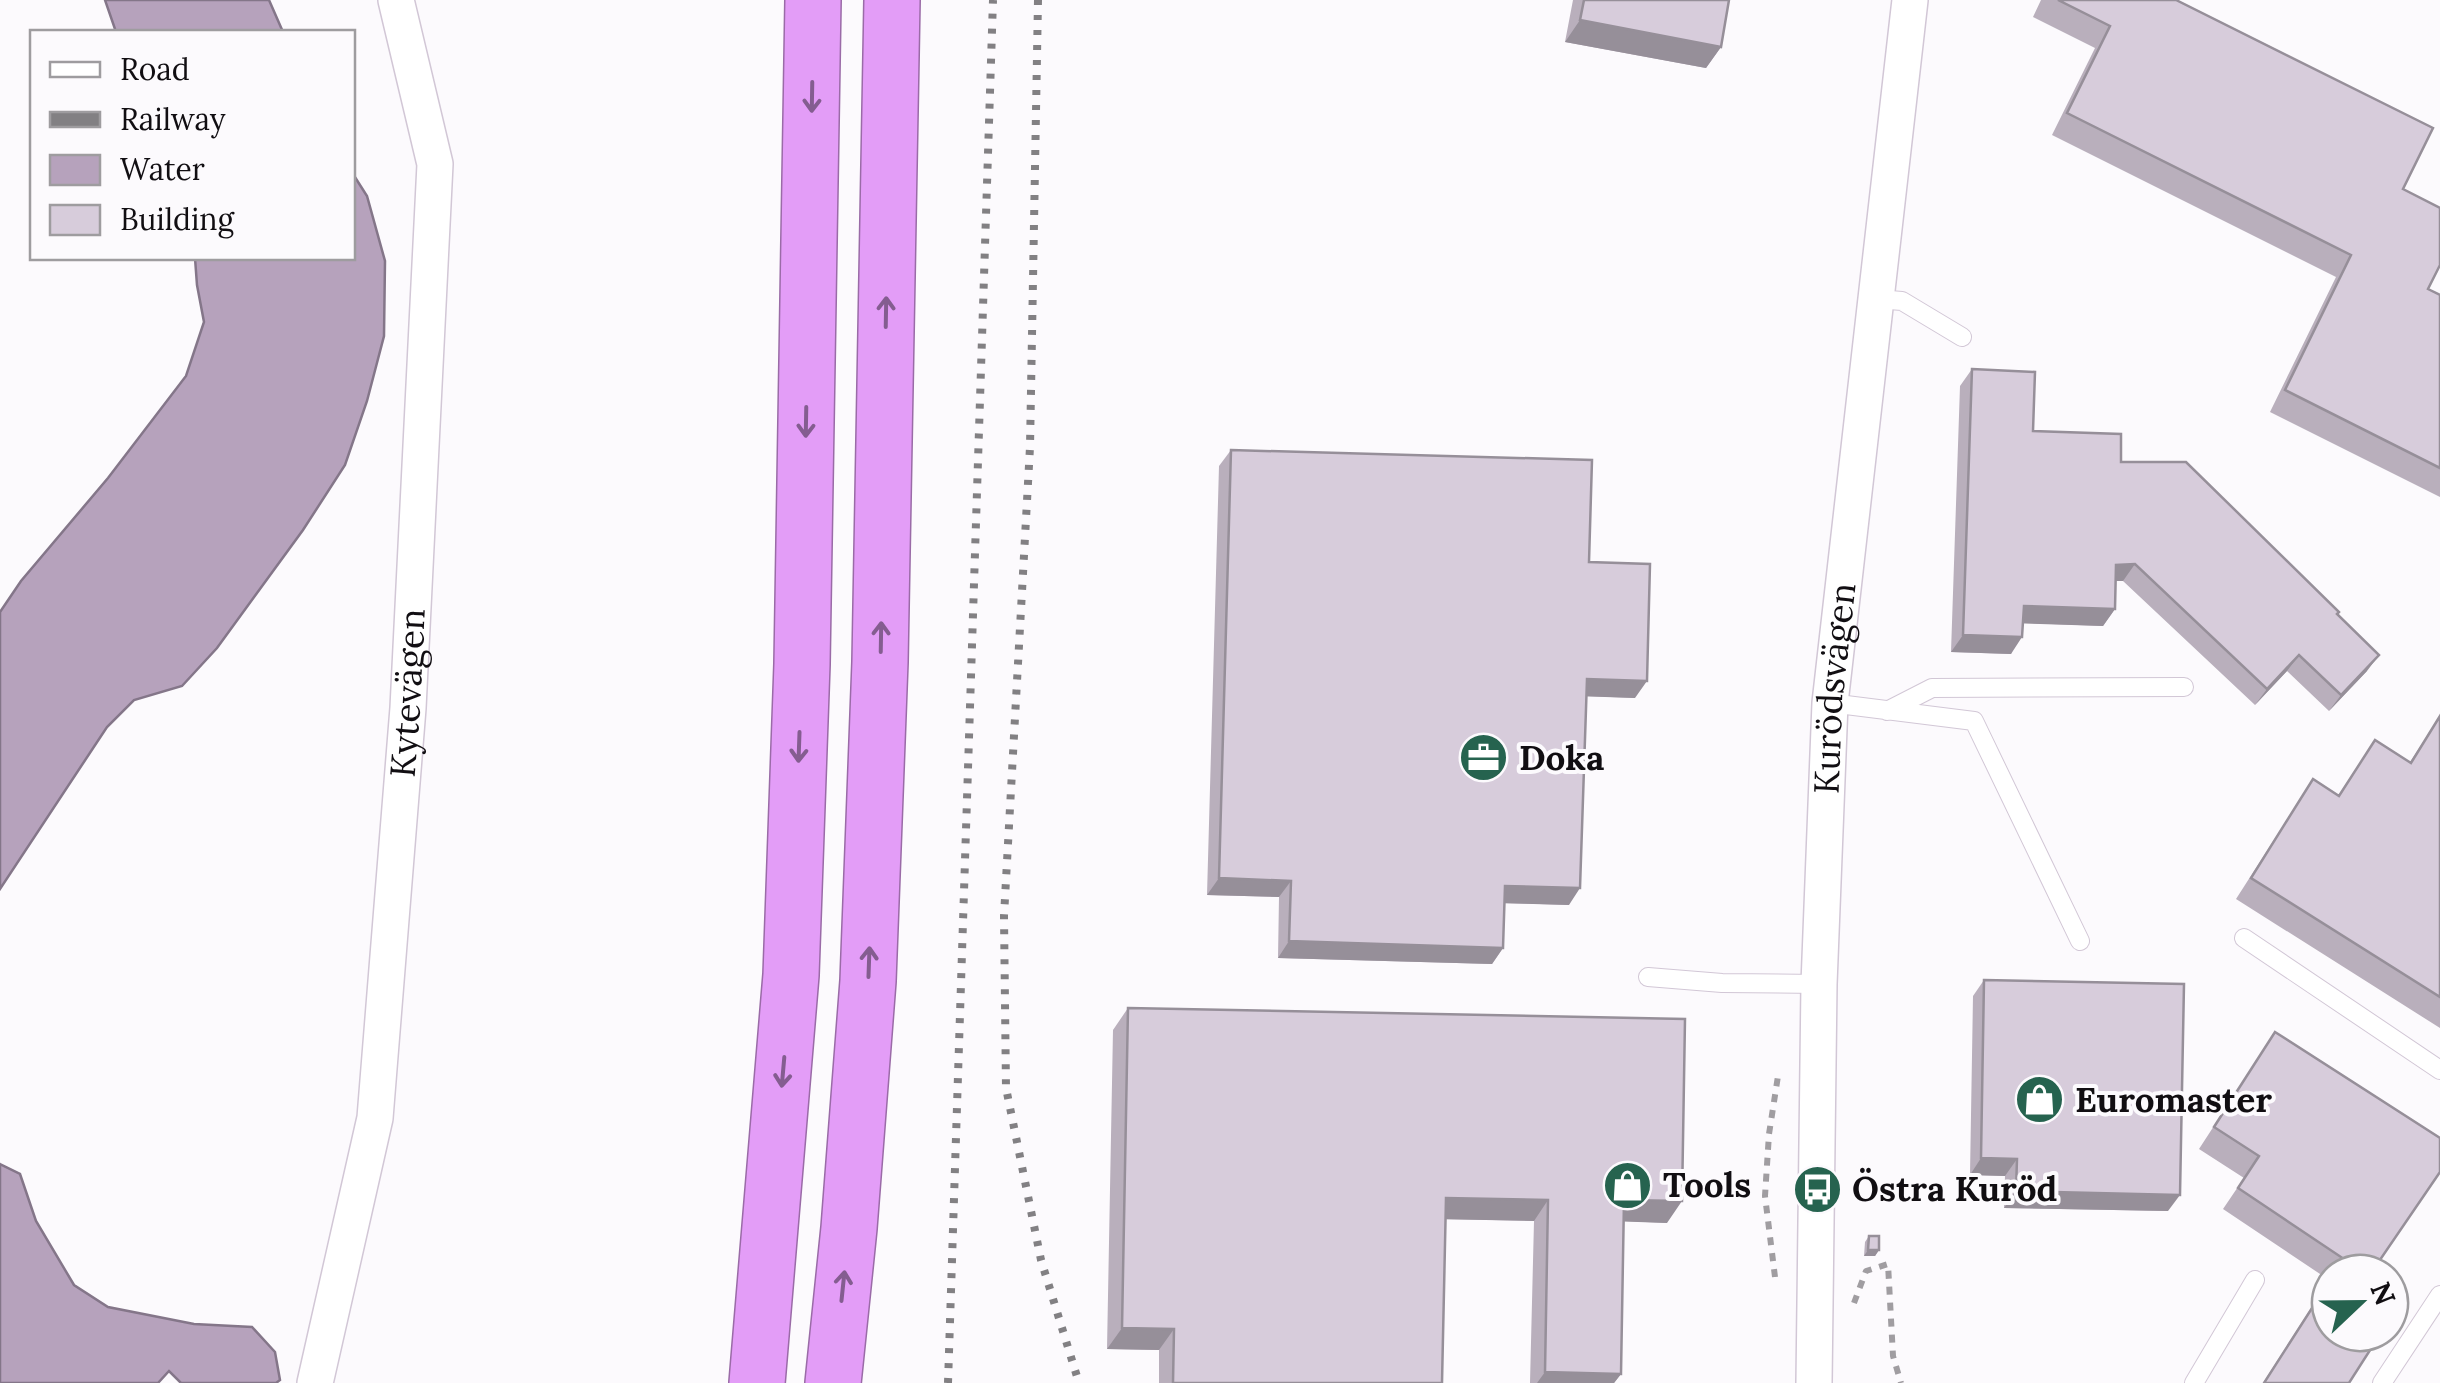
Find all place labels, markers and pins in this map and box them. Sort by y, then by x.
office icon: Doka [1458,732,1510,784]
place label: Doka [1519,735,1604,780]
shop icon: Euromaster [2014,1074,2066,1126]
place label: Euromaster [2075,1077,2272,1122]
shop icon: Tools [1602,1159,1654,1211]
place label: Tools [1663,1162,1751,1207]
bus stop icon: Östra Kuröd [1791,1163,1843,1215]
place label: Östra Kuröd [1852,1166,2057,1211]

